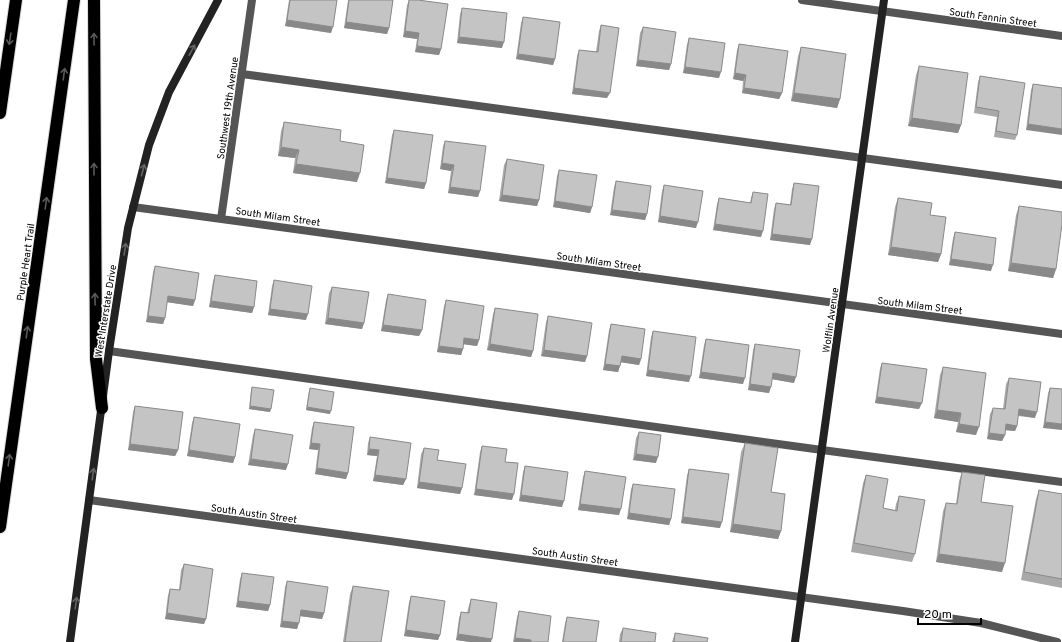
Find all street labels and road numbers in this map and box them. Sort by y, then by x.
street label: South Fannin Street [948,6,1038,31]
street label: Southwest 19th Avenue [215,56,242,160]
street label: South Milam Street [235,205,321,230]
street label: Purple Heart Trail [15,223,38,302]
street label: South Milam Street [556,250,642,275]
street label: West Interstate Drive [93,264,120,359]
street label: Wolflin Avenue [820,287,843,354]
street label: South Milam Street [877,295,963,318]
street label: South Austin Street [210,502,298,527]
street label: South Austin Street [531,545,619,570]

